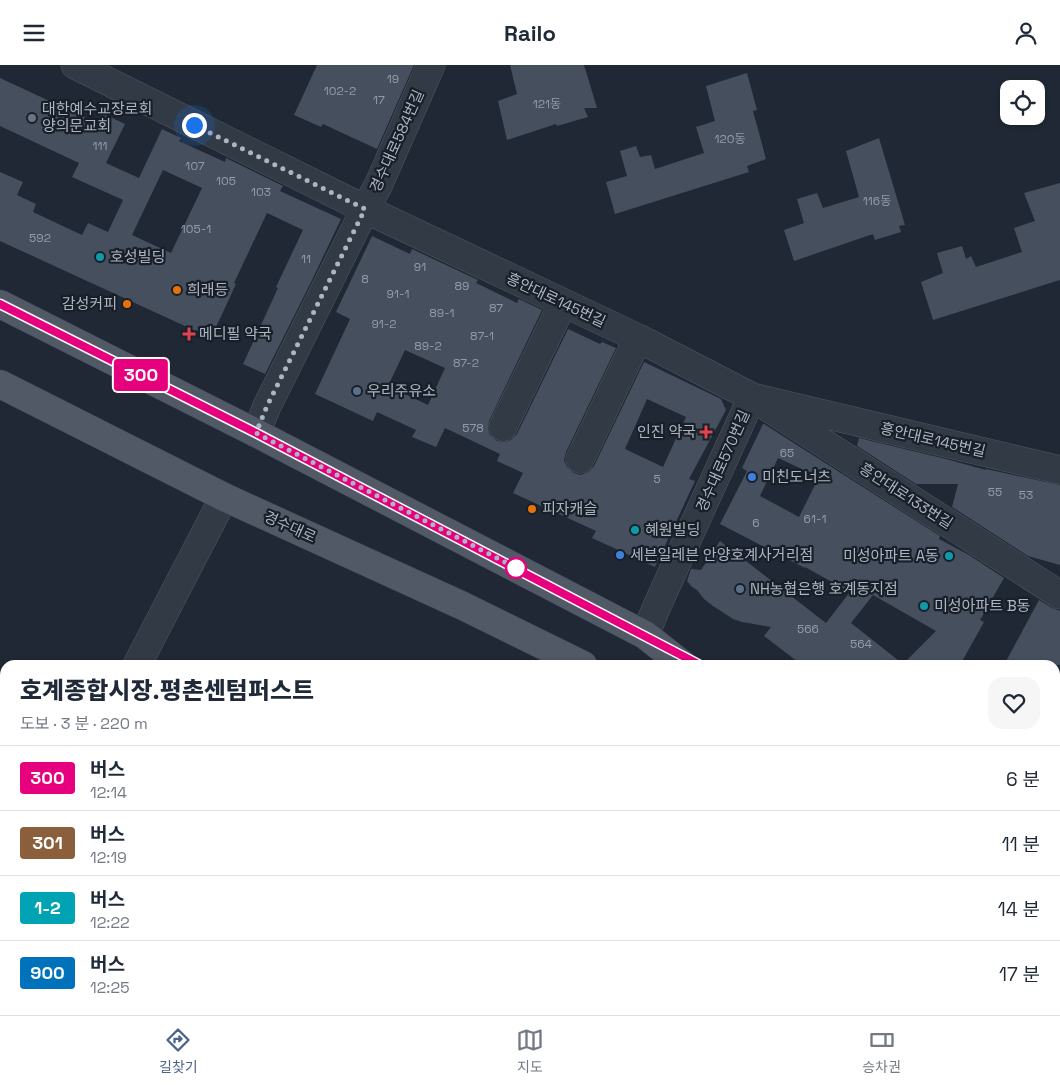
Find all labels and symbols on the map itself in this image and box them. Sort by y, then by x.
house number: 19 [387,71,399,87]
house number: 102-2 [324,83,356,99]
street label: 경수대로584번길 [365,86,428,195]
house number: 17 [373,92,385,108]
house number: 121동 [533,96,561,112]
place label: 대한예수교장로회 양의문교회 [42,99,152,135]
marker: 대한예수교장로회 양의문교회 [26,112,38,124]
your location [182,113,207,138]
house number: 120동 [715,131,745,147]
house number: 111 [92,138,108,154]
house number: 107 [185,158,205,174]
house number: 105 [216,173,236,189]
house number: 103 [251,184,271,200]
house number: 116동 [863,193,891,209]
house number: 105-1 [181,221,211,237]
house number: 592 [29,230,51,246]
place label: 호성빌딩 [110,247,165,266]
marker: 호성빌딩 [94,251,106,263]
house number: 11 [301,251,311,267]
house number: 91 [414,259,426,275]
street label: 흥안대로145번길 [504,268,609,331]
house number: 8 [361,271,369,287]
house number: 89 [455,278,469,294]
place label: 희래등 [187,280,229,299]
marker: 희래등 [171,284,183,296]
house number: 91-1 [387,286,409,302]
place label: 감성커피 [62,294,117,313]
marker: 감성커피 [121,298,133,310]
house number: 87 [489,300,503,316]
house number: 89-1 [429,305,455,321]
house number: 91-2 [371,316,397,332]
place label: 메디필 약국 [199,324,272,343]
marker: 메디필 약국 [183,328,195,340]
house number: 87-1 [470,328,494,344]
house number: 89-2 [414,338,442,354]
house number: 87-2 [453,355,479,371]
line badge: 300 [112,359,170,391]
place label: 우리주유소 [367,381,436,400]
marker: 우리주유소 [351,385,363,397]
street label: 경수대로570번길 [692,407,754,515]
street label: 흥안대로145번길 [879,418,988,461]
house number: 578 [462,420,484,436]
place label: 인진 약국 [637,422,696,441]
marker: 인진 약국 [700,426,712,438]
house number: 65 [780,445,794,461]
street label: 흥안대로133번길 [856,458,956,533]
place label: 미친도너츠 [762,467,831,486]
house number: 5 [653,471,661,487]
marker: 미친도너츠 [746,471,758,483]
house number: 55 [988,484,1002,500]
house number: 53 [1019,487,1033,503]
place label: 피자캐슬 [542,499,597,518]
marker: 피자캐슬 [526,503,538,515]
street label: 경수대로 [261,507,319,546]
house number: 61-1 [804,511,826,527]
house number: 6 [752,515,760,531]
place label: 혜원빌딩 [645,520,700,539]
marker: 혜원빌딩 [629,524,641,536]
place label: 세븐일레븐 안양호계사거리점 [630,545,813,564]
place label: 미성아파트 A동 [843,546,939,565]
marker: 세븐일레븐 안양호계사거리점 [614,549,626,561]
marker: 미성아파트 A동 [943,550,955,562]
unlabelled marker [505,557,527,579]
place label: NH농협은행 호계동지점 [750,579,898,598]
marker: NH농협은행 호계동지점 [734,583,746,595]
place label: 미성아파트 B동 [934,596,1031,615]
marker: 미성아파트 B동 [918,600,930,612]
house number: 566 [797,621,819,637]
house number: 564 [850,636,873,652]

